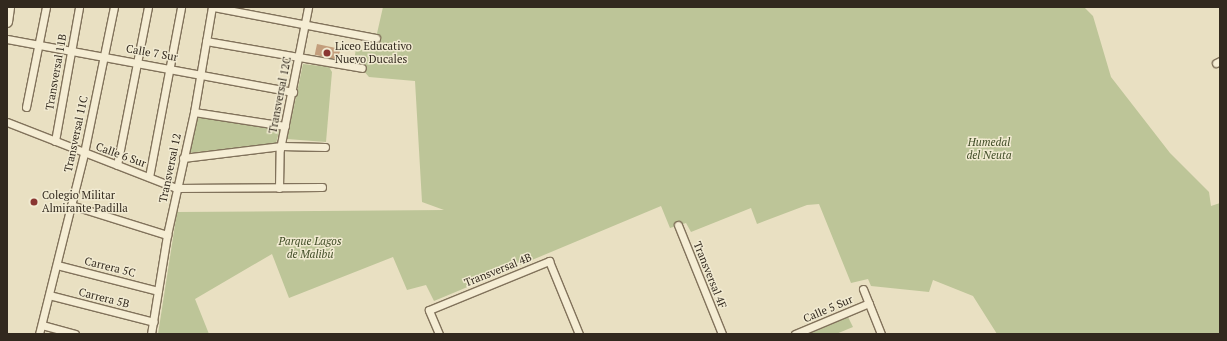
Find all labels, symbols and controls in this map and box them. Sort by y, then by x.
street label: Transversal 11B [43,33,69,111]
place label: Liceo Educativo Nuevo Ducales [335,40,412,66]
street label: Calle 7 Sur [125,42,179,64]
marker: Liceo Educativo Nuevo Ducales [322,48,332,58]
street label: Transversal 12C [266,56,294,134]
street label: Transversal 11C [61,95,91,173]
street label: Transversal 12 [156,132,184,204]
park label: Humedal del Neuta [966,136,1012,162]
street label: Calle 6 Sur [94,140,148,170]
place label: Colegio Militar Almirante Padilla [42,189,128,215]
marker: Colegio Militar Almirante Padilla [29,197,39,207]
park label: Parque Lagos de Malibú [278,235,342,261]
street label: Transversal 4F [691,240,729,310]
street label: Transversal 4B [462,250,534,290]
street label: Carrera 5C [83,254,137,280]
street label: Carrera 5B [77,285,131,311]
street label: Calle 5 Sur [801,293,855,325]

